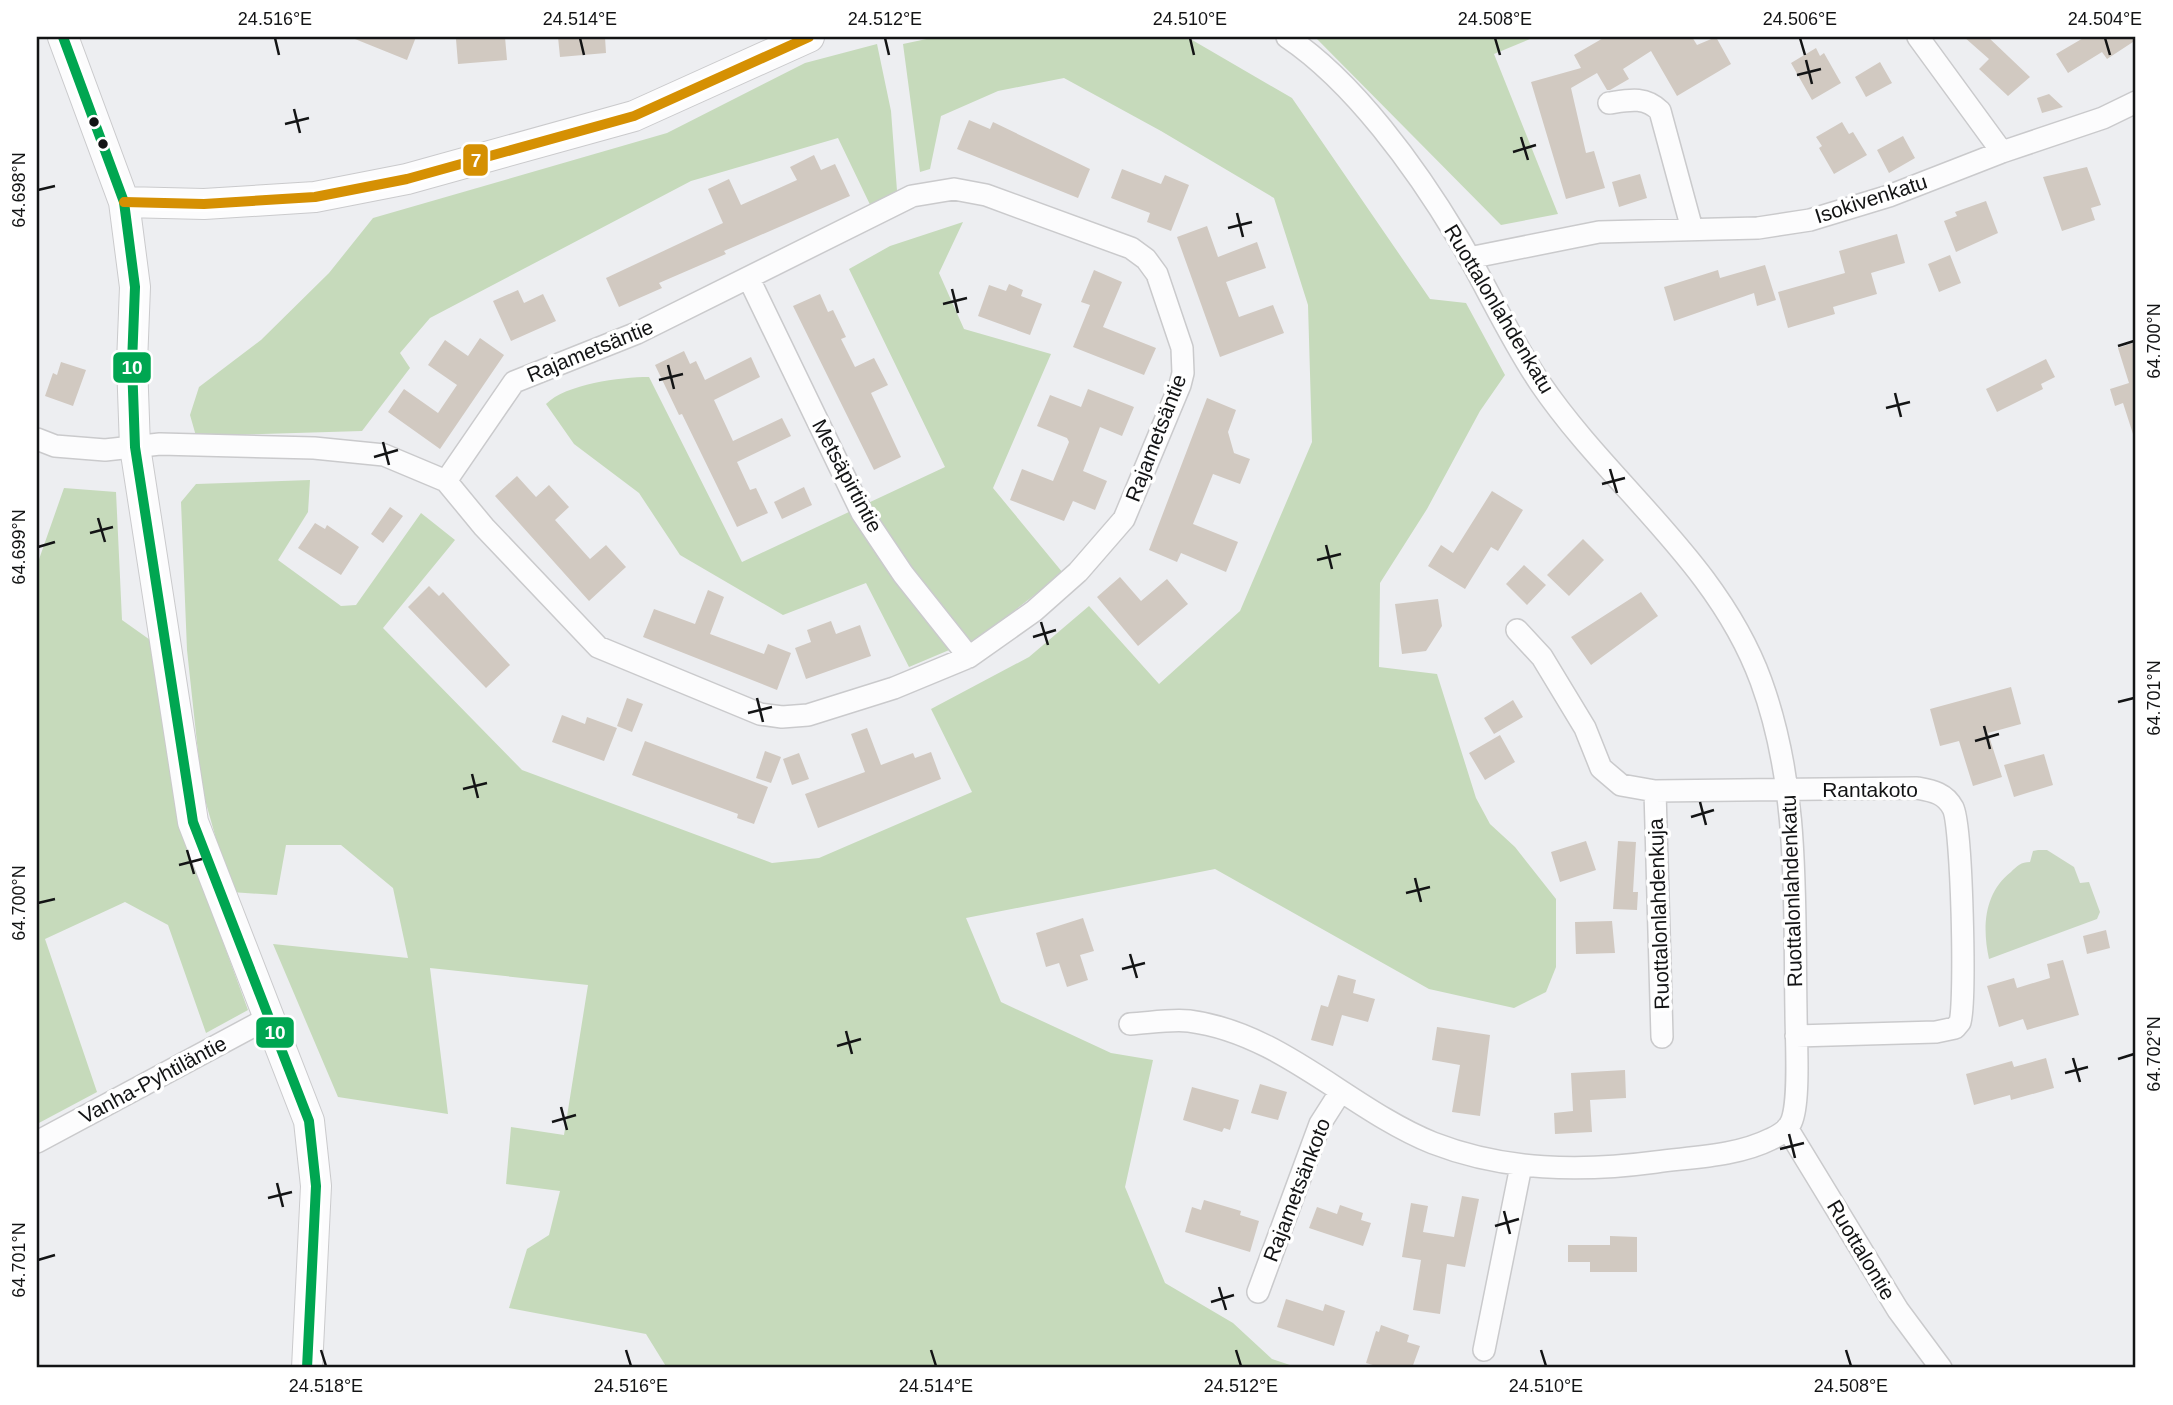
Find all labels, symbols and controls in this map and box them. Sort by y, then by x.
text: 24.516°E [238,9,312,29]
text: 24.514°E [543,9,617,29]
text: 24.512°E [848,9,922,29]
text: 24.510°E [1153,9,1227,29]
text: 24.508°E [1458,9,1532,29]
text: 24.506°E [1763,9,1837,29]
text: 24.504°E [2068,9,2142,29]
unlabelled marker [87,115,101,129]
unlabelled marker [96,137,110,151]
line badge: 7 [462,143,489,177]
text: 7 [471,150,481,171]
text: 64.698°N [9,152,29,228]
street label: Isokivenkatu [1812,170,1930,227]
street label: Ruottalonlahdenkatu [1440,220,1559,397]
text: 64.700°N [2144,303,2164,379]
street label: Rajametsäntie [523,315,656,386]
line badge: 10 [112,351,152,384]
text: 10 [121,357,143,378]
street label: Rajametsäntie [1121,371,1190,505]
street label: Metsäpirtintie [808,415,887,536]
text: 64.699°N [9,509,29,585]
text: 64.701°N [2144,660,2164,736]
street label: Rantakoto [1822,778,1918,801]
street label: Ruottalonlahdenkatu [1777,794,1806,988]
street label: Ruottalonlahdenkuja [1644,818,1673,1010]
text: 64.700°N [9,865,29,941]
line badge: 10 [255,1016,295,1049]
text: 64.702°N [2144,1016,2164,1092]
text: 10 [264,1022,286,1043]
street label: Vanha-Pyhtiläntie [75,1031,230,1128]
street label: Rajametsänkoto [1259,1115,1334,1265]
street label: Ruottalontie [1823,1196,1900,1304]
text: 64.701°N [9,1222,29,1298]
text: 24.518°E [289,1376,363,1396]
text: 24.516°E [594,1376,668,1396]
text: 24.514°E [899,1376,973,1396]
text: 24.512°E [1204,1376,1278,1396]
text: 24.510°E [1509,1376,1583,1396]
text: 24.508°E [1814,1376,1888,1396]

